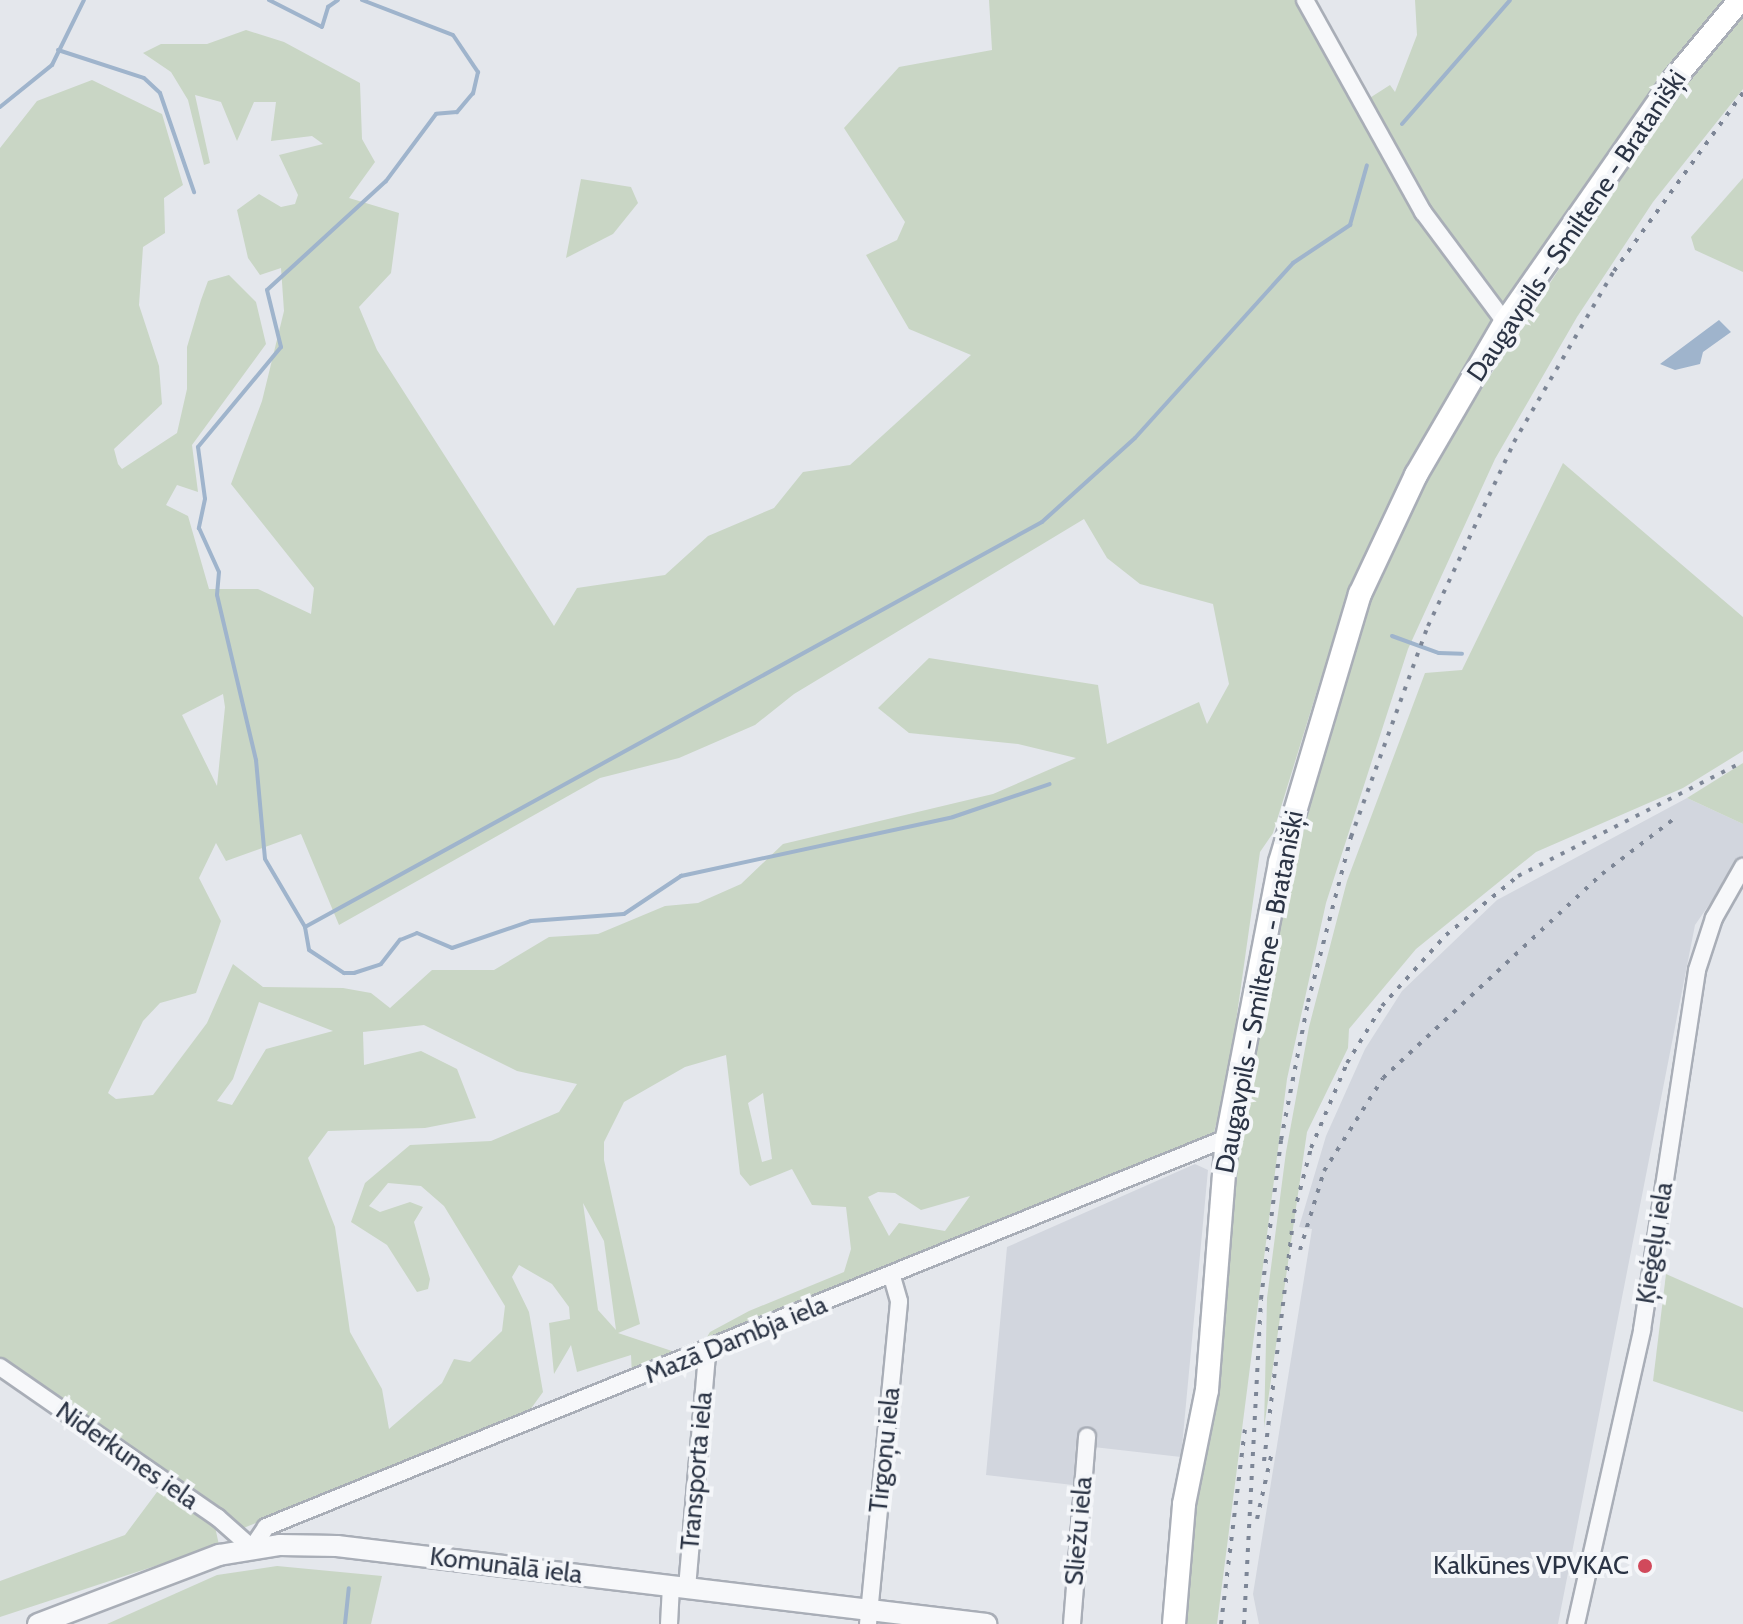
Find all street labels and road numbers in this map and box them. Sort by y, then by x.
street label: Daugavpils - Smiltene - Bratanišķi [1461,64,1693,388]
street label: Daugavpils - Smiltene - Bratanišķi [1209,808,1311,1176]
street label: Ķieģeļu iela [1630,1180,1680,1306]
street label: Mazā Dambja iela [640,1289,832,1391]
street label: Tirgoņu iela [863,1386,907,1514]
street label: Transporta iela [675,1390,719,1552]
street label: Niderkunes iela [50,1395,204,1517]
street label: Sliežu iela [1059,1475,1099,1587]
street label: Komunālā iela [428,1541,584,1591]

